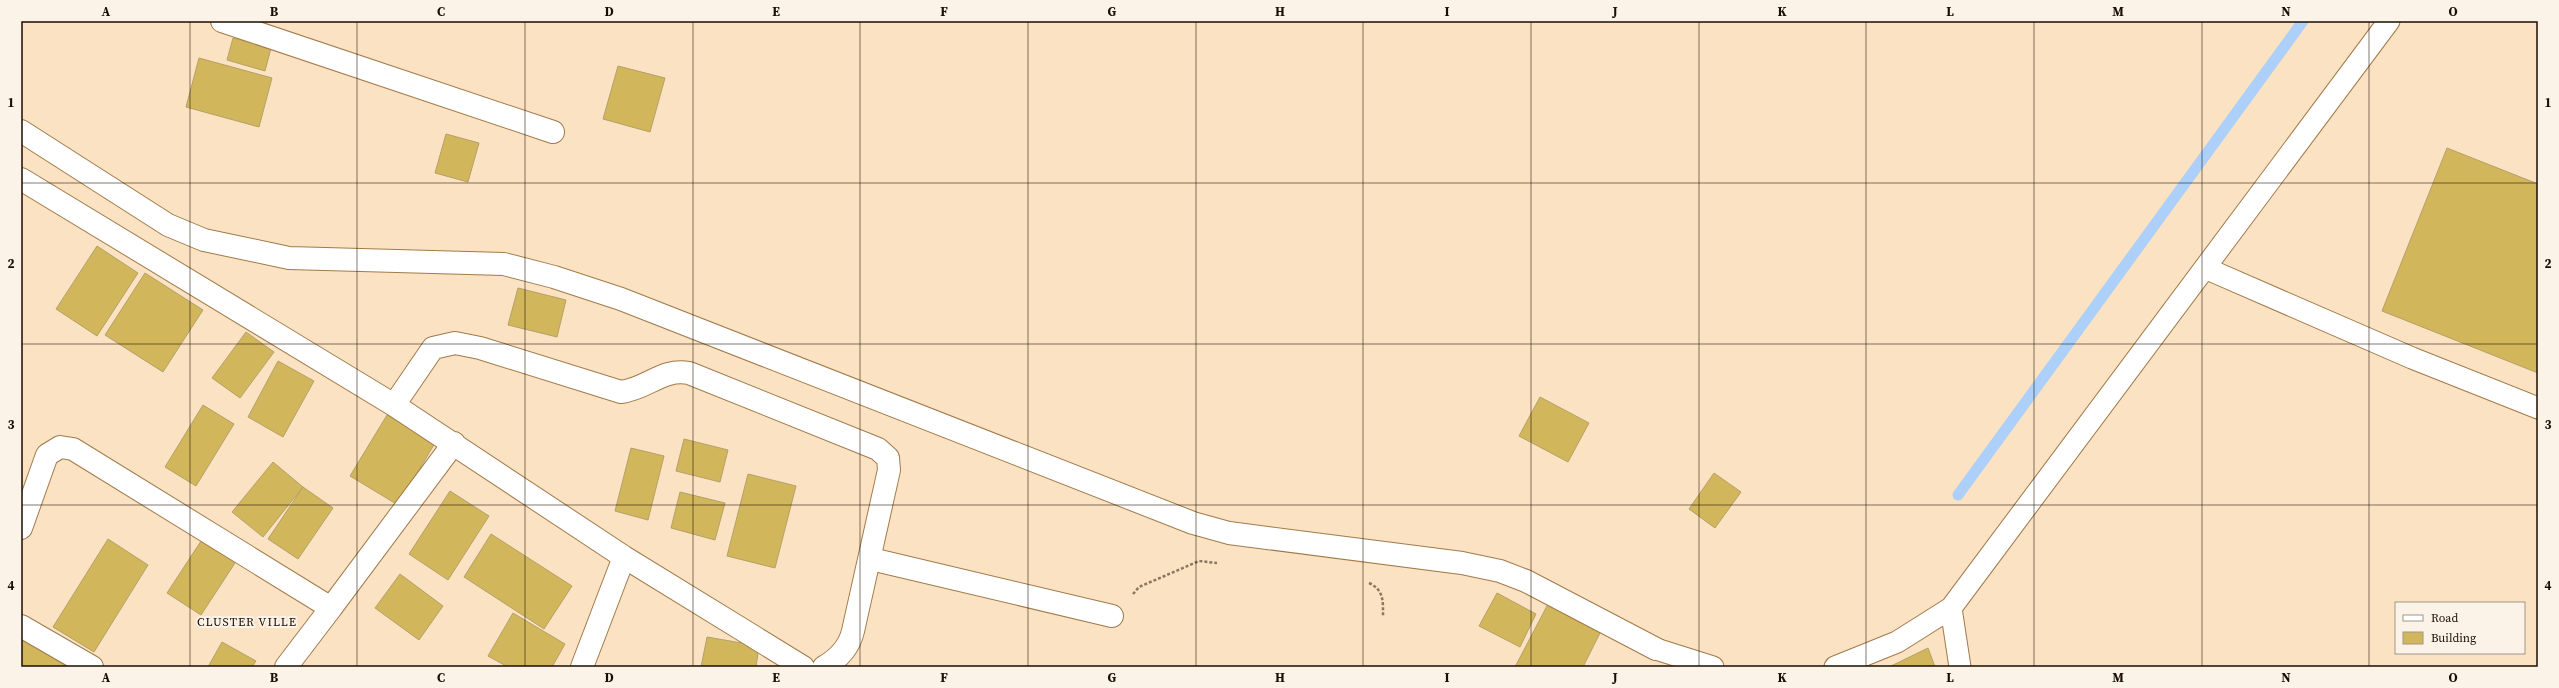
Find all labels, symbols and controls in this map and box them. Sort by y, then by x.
text: A [102,3,111,20]
text: B [270,3,279,20]
text: C [437,3,445,20]
text: D [604,3,614,20]
text: E [772,3,780,20]
text: F [940,3,948,20]
text: G [1108,3,1117,20]
text: H [1275,3,1285,20]
text: I [1444,3,1450,20]
text: J [1611,3,1618,20]
text: K [1777,3,1787,20]
text: L [1946,3,1954,20]
text: M [2112,3,2124,20]
text: N [2281,3,2291,20]
text: O [2448,3,2458,20]
text: 1 [7,94,15,111]
text: 1 [2544,94,2552,111]
text: 2 [7,255,15,272]
text: 2 [2544,255,2552,272]
text: 3 [7,416,15,433]
text: 3 [2544,416,2552,433]
text: 4 [7,577,15,594]
text: 4 [2544,577,2552,594]
legend [2395,602,2525,654]
text: Road [2431,610,2458,626]
district label: CLUSTER VILLE [197,614,297,630]
text: Building [2431,630,2476,646]
text: A [102,669,111,686]
text: B [270,669,279,686]
text: C [437,669,445,686]
text: D [604,669,614,686]
text: E [772,669,780,686]
text: F [940,669,948,686]
text: G [1108,669,1117,686]
text: H [1275,669,1285,686]
text: I [1444,669,1450,686]
text: J [1611,669,1618,686]
text: K [1777,669,1787,686]
text: L [1946,669,1954,686]
text: M [2112,669,2124,686]
text: N [2281,669,2291,686]
text: O [2448,669,2458,686]

